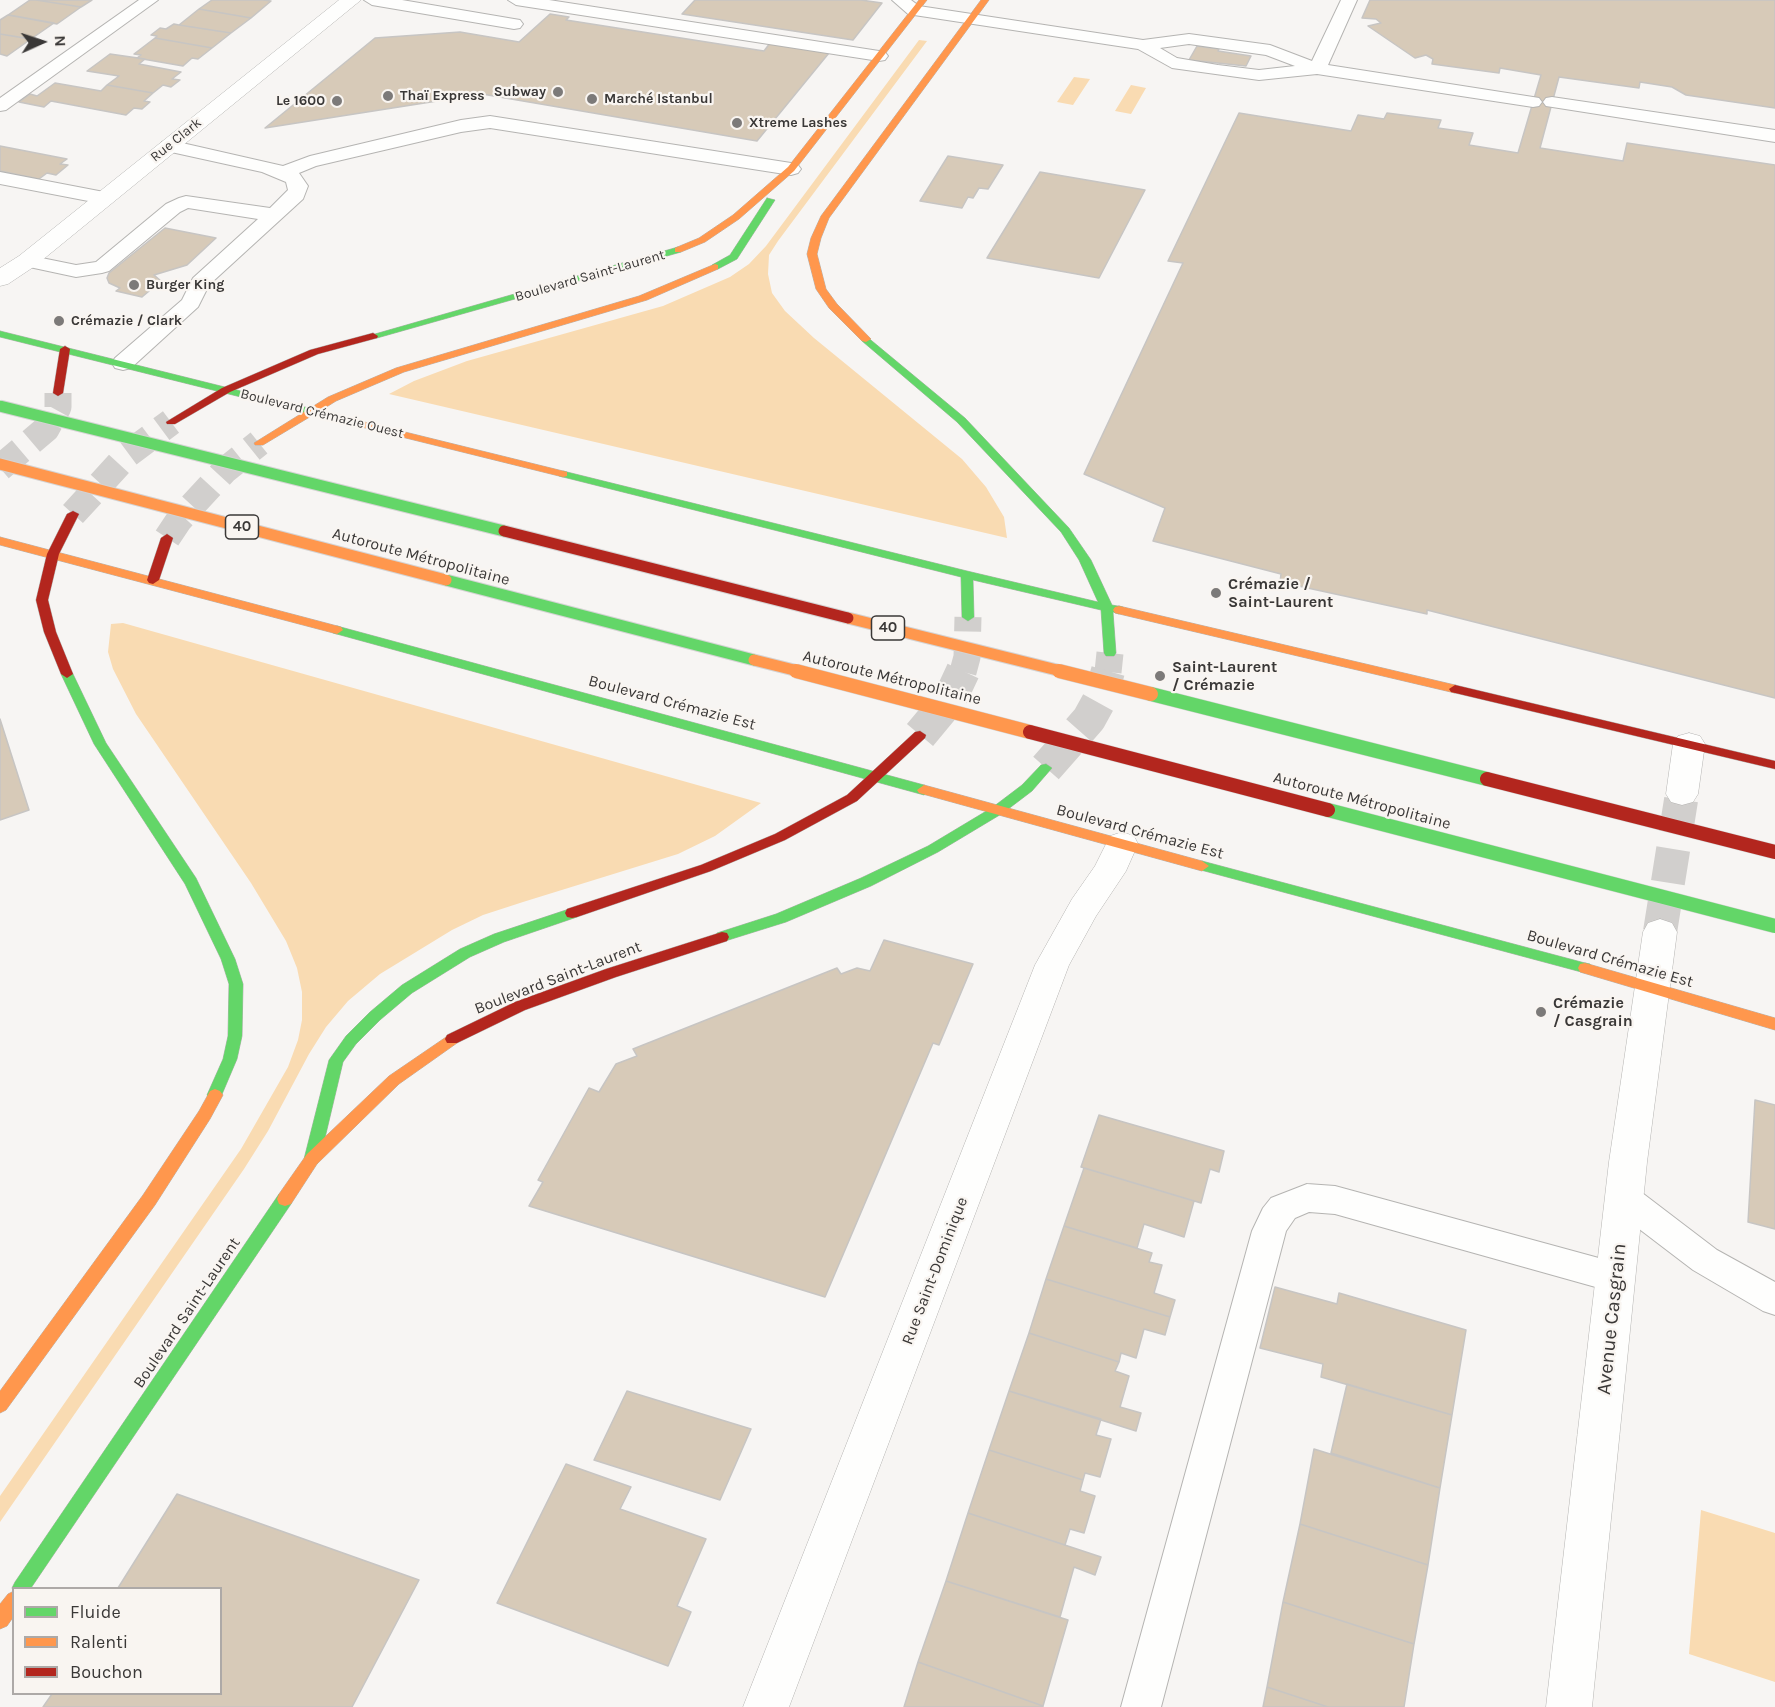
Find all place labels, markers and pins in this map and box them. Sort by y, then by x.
place label: Subway [494,84,546,100]
marker: Subway [551,85,565,99]
place label: Thaï Express [400,88,485,104]
marker: Thaï Express [381,89,395,103]
place label: Marché Istanbul [604,91,713,107]
marker: Marché Istanbul [585,92,599,106]
place label: Le 1600 [276,93,325,109]
marker: Le 1600 [330,94,344,108]
place label: Xtreme Lashes [749,115,847,131]
marker: Xtreme Lashes [730,116,744,130]
place label: Burger King [146,277,224,293]
marker: Burger King [127,278,141,292]
place label: Crémazie / Clark [71,313,182,329]
marker: Crémazie / Clark [52,314,66,328]
place label: Crémazie / Saint-Laurent [1228,574,1333,612]
marker: Crémazie / Saint-Laurent [1209,586,1223,600]
place label: Saint-Laurent / Crémazie [1172,657,1277,695]
marker: Saint-Laurent / Crémazie [1153,669,1167,683]
place label: Crémazie / Casgrain [1553,993,1633,1031]
marker: Crémazie / Casgrain [1534,1005,1548,1019]

